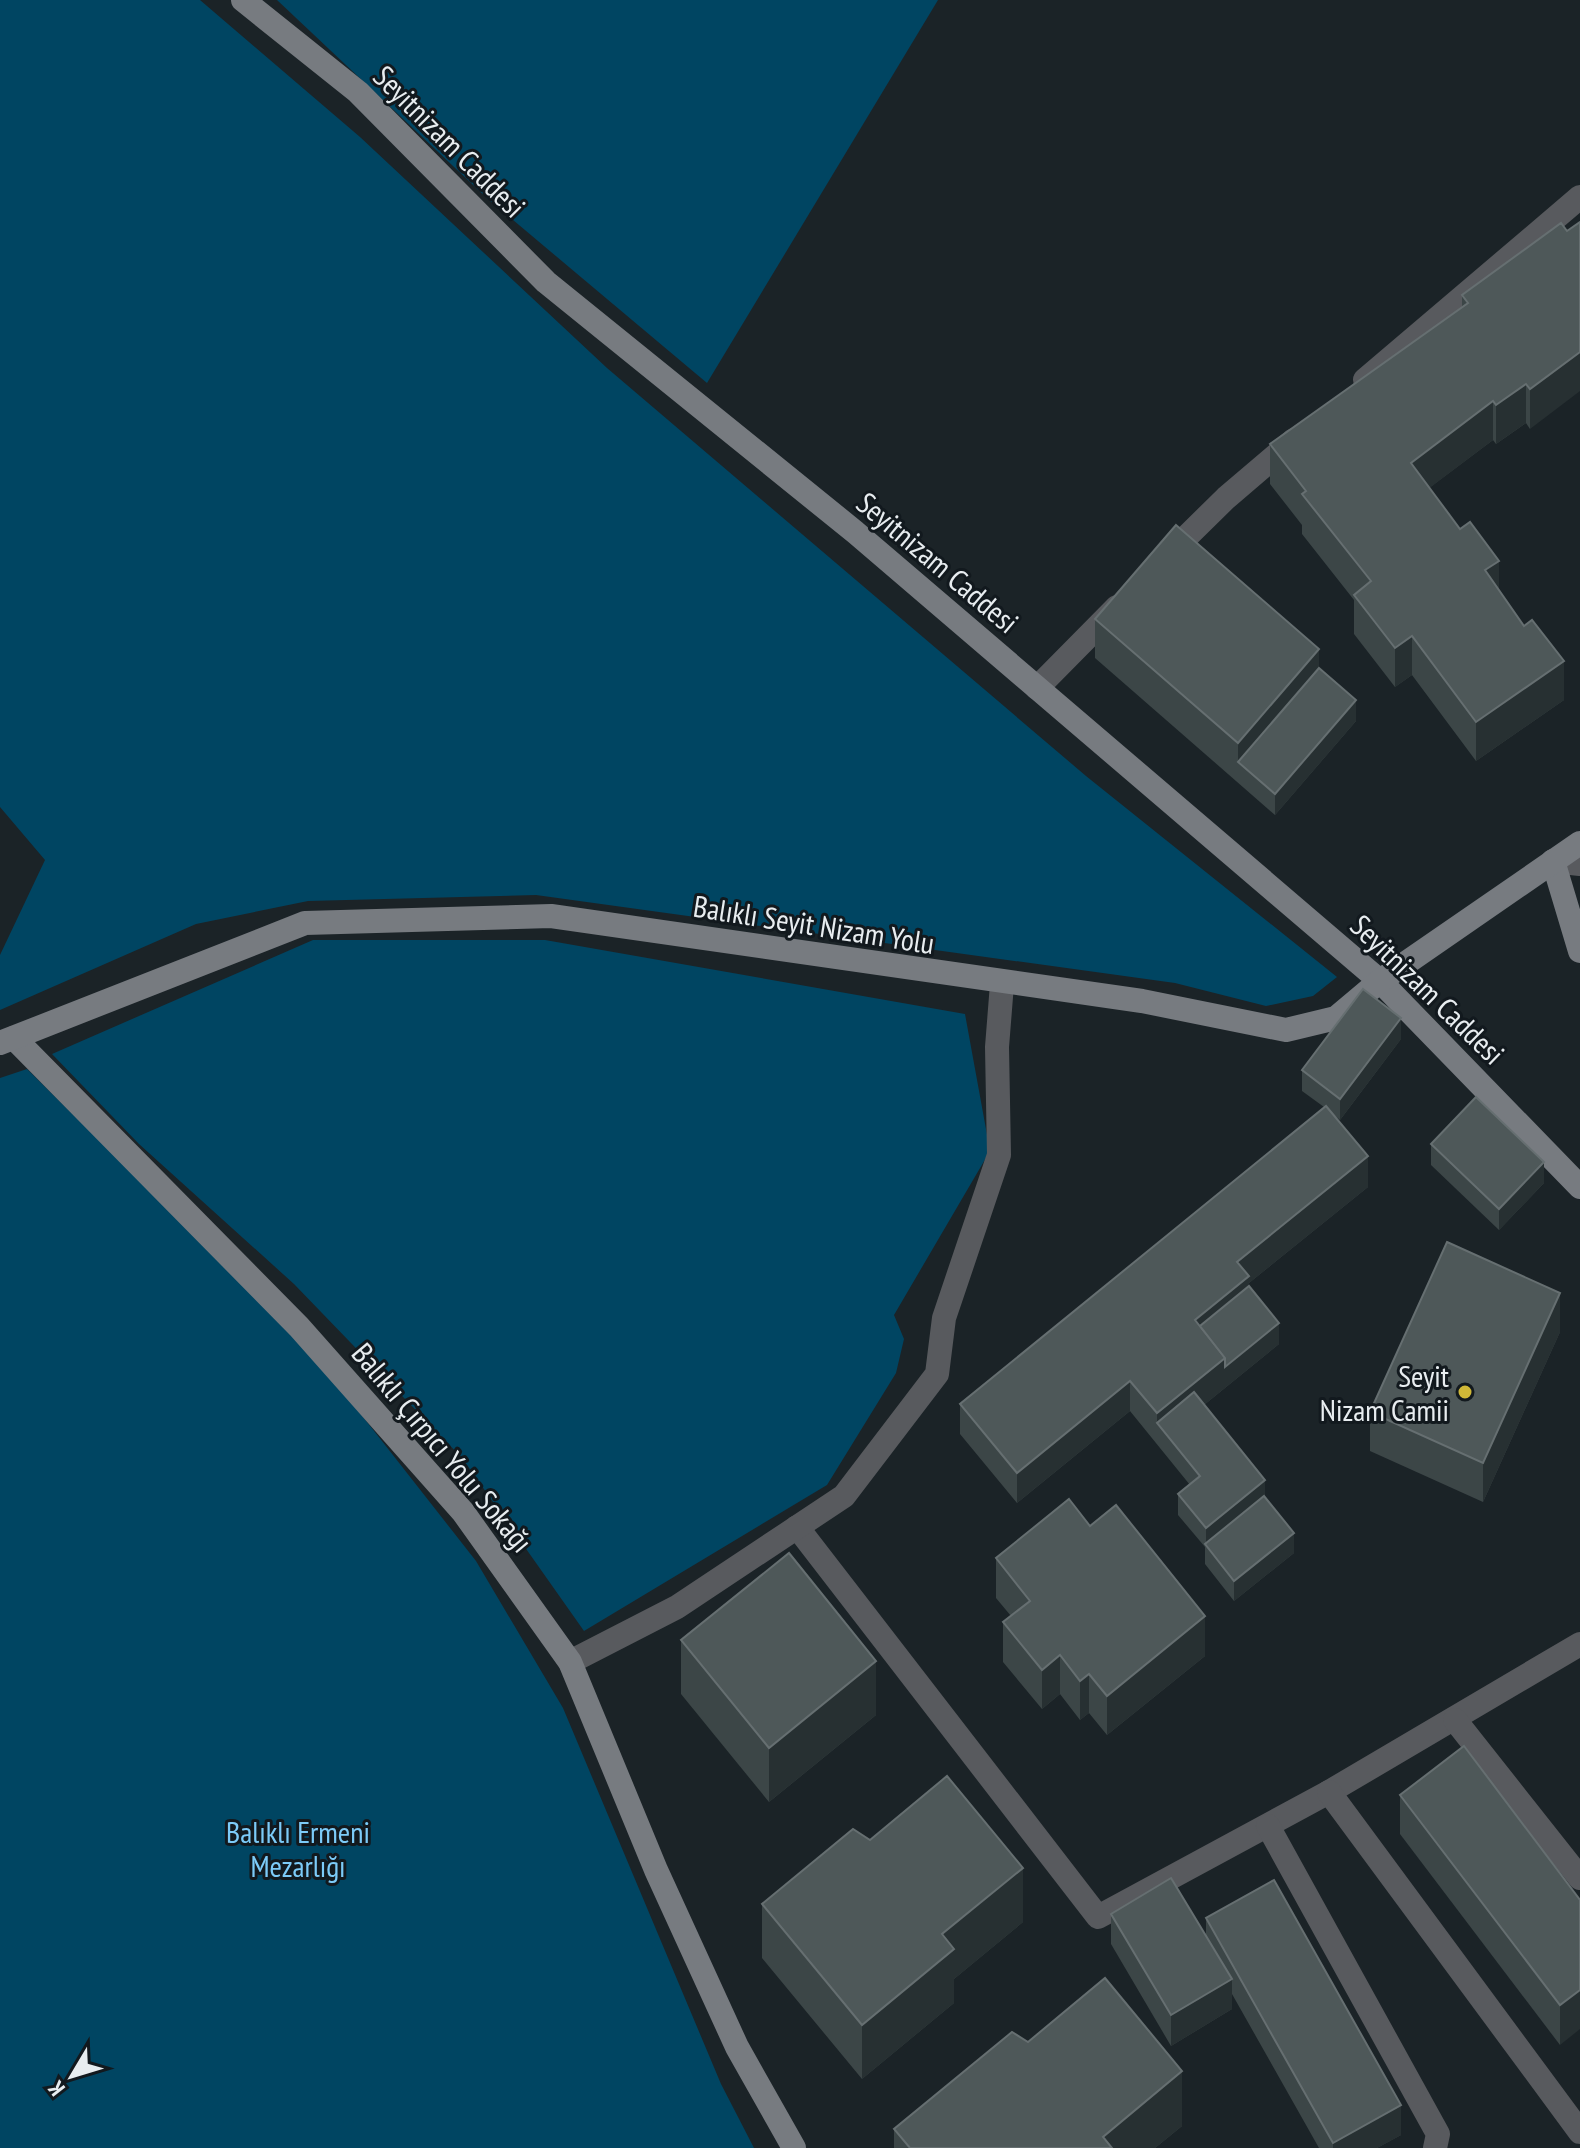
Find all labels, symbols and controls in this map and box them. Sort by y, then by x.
street label: Seyitnizam Caddesi [366,57,534,225]
street label: Seyitnizam Caddesi [849,483,1027,641]
street label: Balıklı Seyit Nizam Yolu [691,886,937,962]
street label: Seyitnizam Caddesi [1343,906,1513,1072]
street label: Balıklı Çırpıcı Yolu Sokağı [344,1334,542,1560]
place label: Seyit Nizam Camii [1320,1356,1450,1429]
marker: Seyit Nizam Camii [1456,1383,1474,1401]
park label: Balıklı Ermeni Mezarlığı [226,1812,370,1885]
north arrow [32,2036,112,2116]
text: K [41,2075,71,2101]

